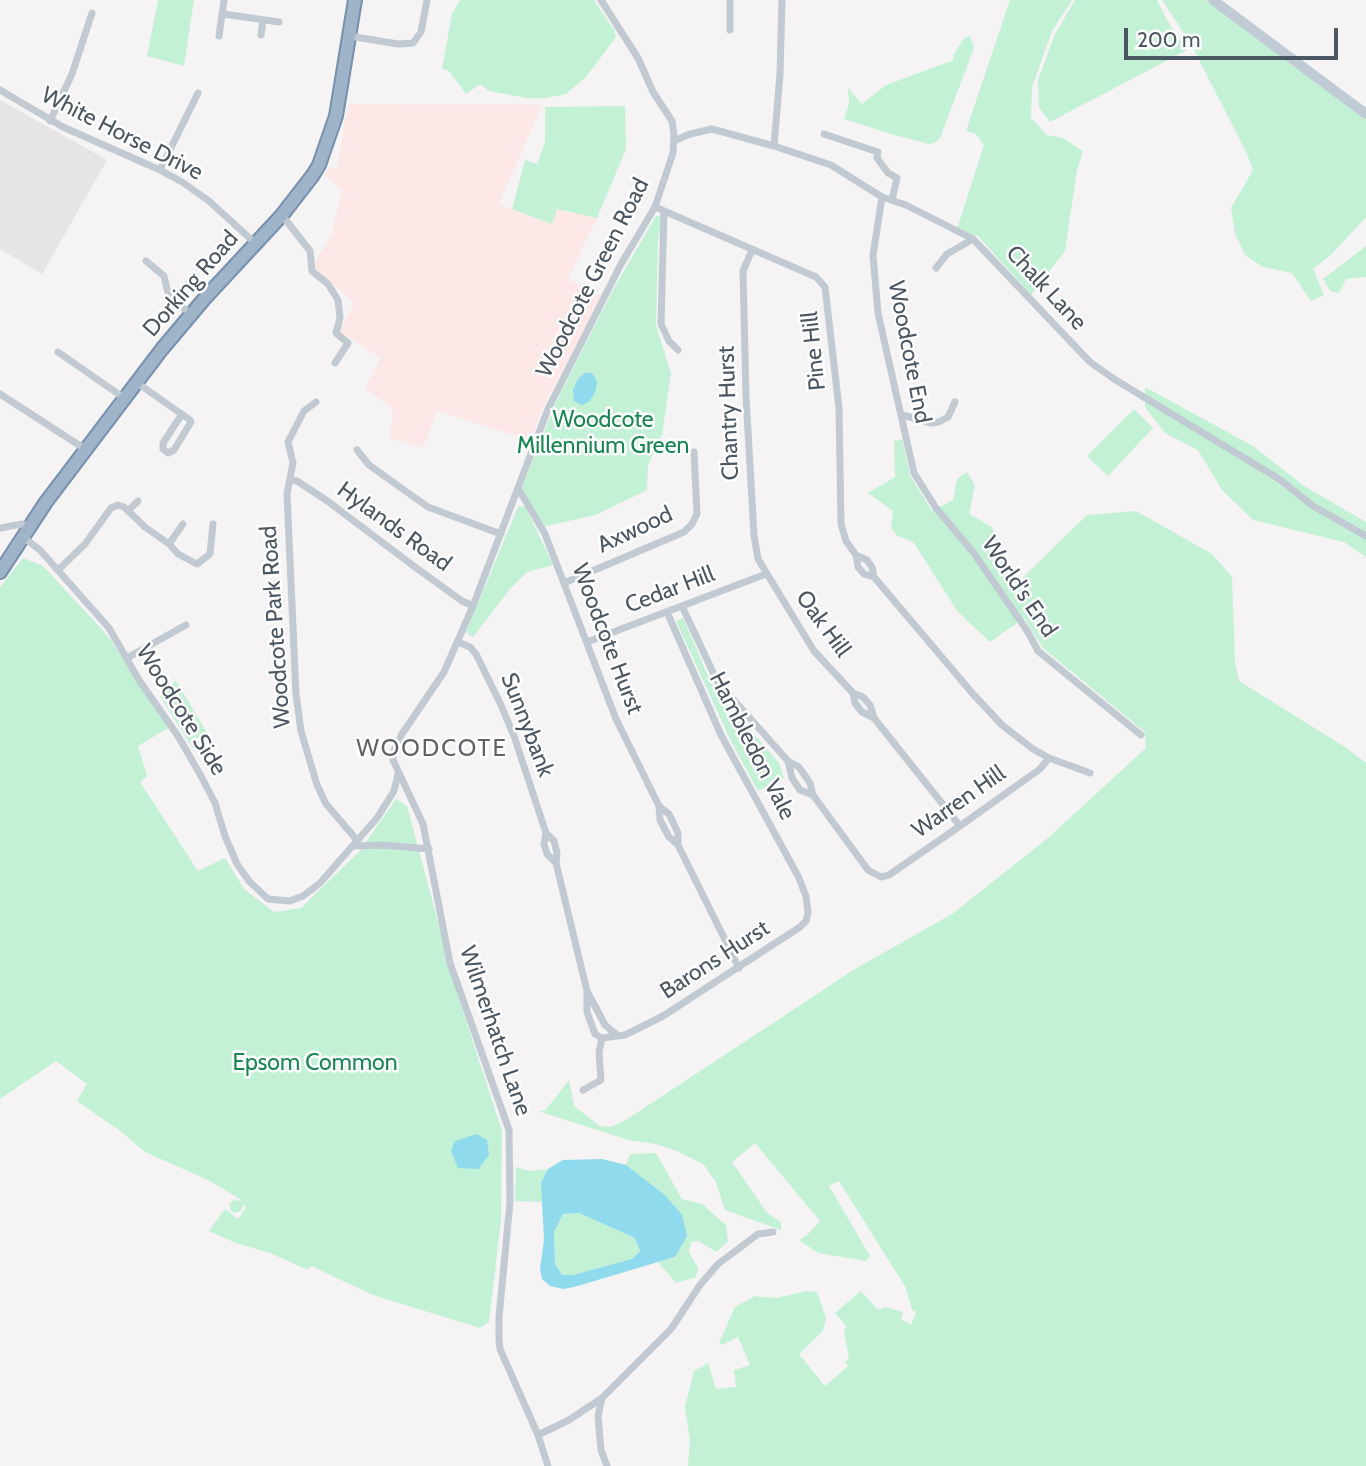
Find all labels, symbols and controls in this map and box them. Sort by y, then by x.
scale bar [1128,14,1342,58]
text: 200 m [1137,27,1200,52]
street label: White Horse Drive [37,81,207,187]
street label: Woodcote Green Road [531,174,655,382]
street label: Dorking Road [138,225,244,343]
street label: Chalk Lane [1000,240,1092,336]
street label: Woodcote End [882,278,936,426]
street label: Pine Hill [796,310,832,392]
street label: Chantry Hurst [713,345,745,481]
park label: Woodcote Millennium Green [517,406,689,460]
street label: Hylands Road [332,476,456,578]
street label: Axwood [593,501,677,559]
street label: Woodcote Park Road [255,525,297,729]
street label: World's End [975,531,1063,643]
street label: Woodcote Hurst [566,560,648,718]
street label: Cedar Hill [621,560,719,620]
street label: Oak Hill [790,585,856,663]
street label: Woodcote Side [130,640,232,780]
street label: Hambledon Vale [703,668,801,824]
street label: Sunnybank [495,669,559,781]
district label: WOODCOTE [357,735,507,763]
street label: Warren Hill [907,760,1011,844]
street label: Barons Hurst [655,915,775,1005]
street label: Wilmerhatch Lane [453,943,537,1119]
park label: Epsom Common [232,1049,398,1077]

